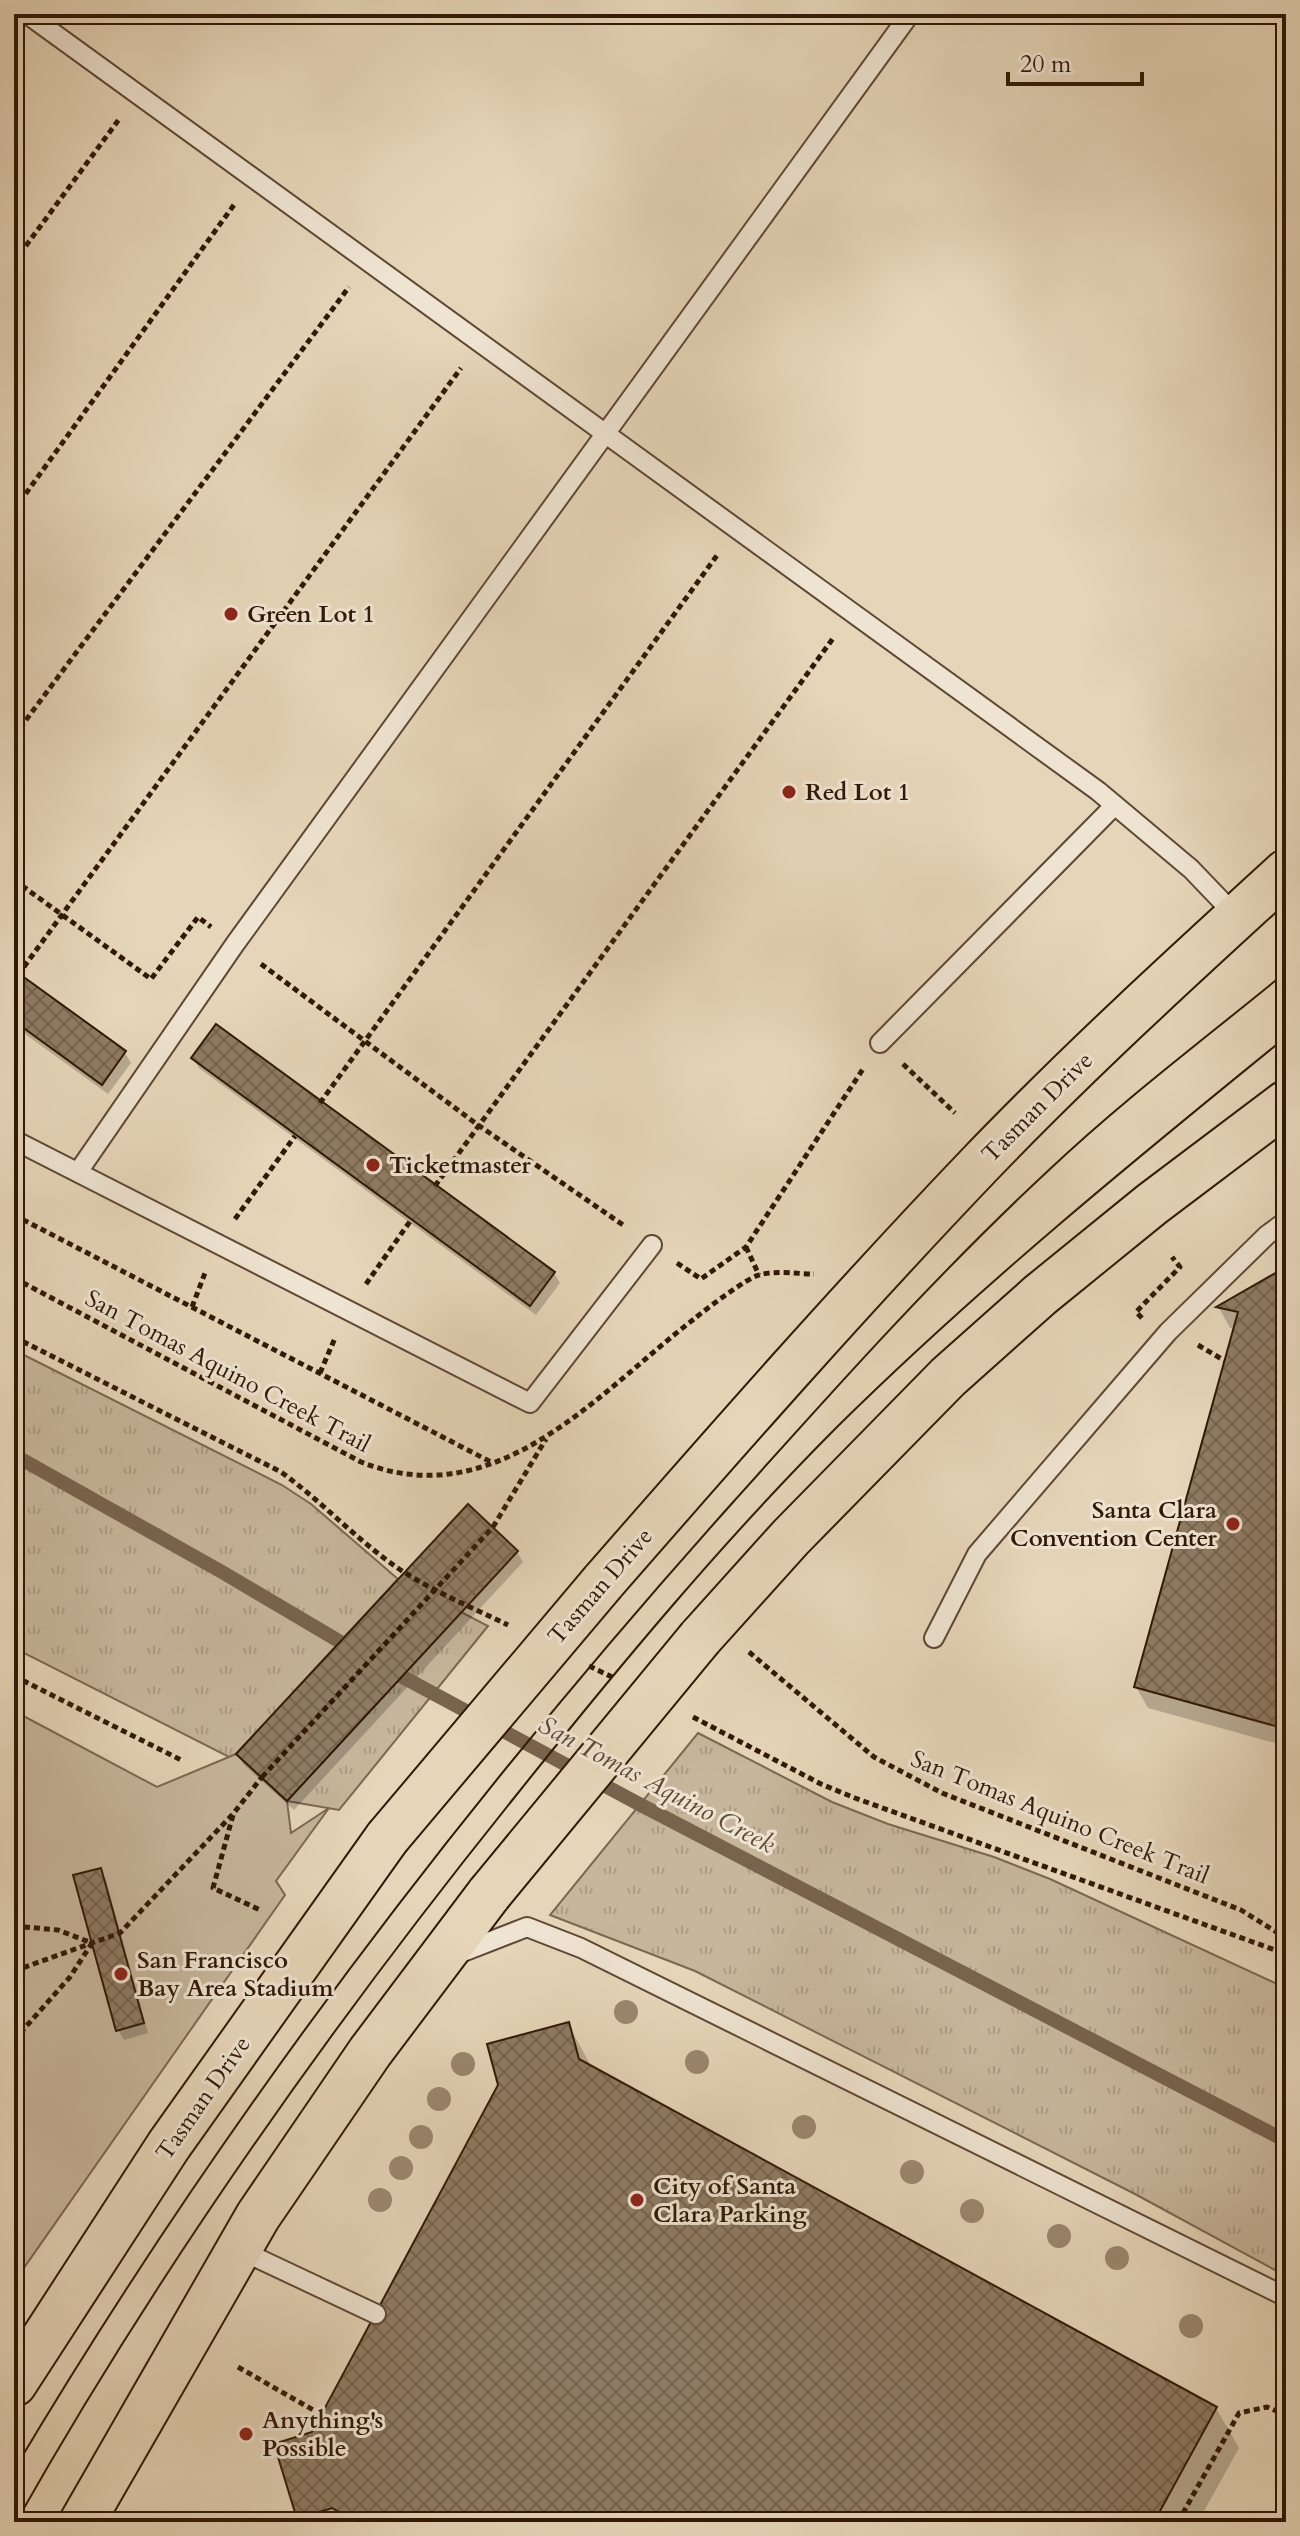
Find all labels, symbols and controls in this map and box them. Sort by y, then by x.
scale bar [1008,36,1142,86]
text: 20 m [1020,48,1072,81]
place label: Green Lot 1 [247,598,375,631]
marker: Green Lot 1 [222,605,240,623]
place label: Red Lot 1 [805,776,910,809]
marker: Red Lot 1 [780,783,798,801]
street label: Tasman Drive [974,1044,1100,1170]
place label: Ticketmaster [389,1149,531,1182]
marker: Ticketmaster [364,1156,382,1174]
street label: San Tomas Aquino Creek Trail [79,1282,376,1461]
place label: Santa Clara Convention Center [1010,1494,1217,1555]
marker: Santa Clara Convention Center [1224,1515,1242,1533]
street label: Tasman Drive [540,1521,660,1652]
water label: San Tomas Aquino Creek [532,1707,781,1862]
street label: San Tomas Aquino Creek Trail [906,1742,1214,1892]
place label: San Francisco Bay Area Stadium [137,1944,335,2005]
marker: San Francisco Bay Area Stadium [112,1965,130,1983]
street label: Tasman Drive [148,2030,258,2167]
place label: City of Santa Clara Parking [653,2170,807,2231]
marker: City of Santa Clara Parking [628,2191,646,2209]
place label: Anything's Possible [262,2404,383,2465]
marker: Anything's Possible [237,2425,255,2443]

